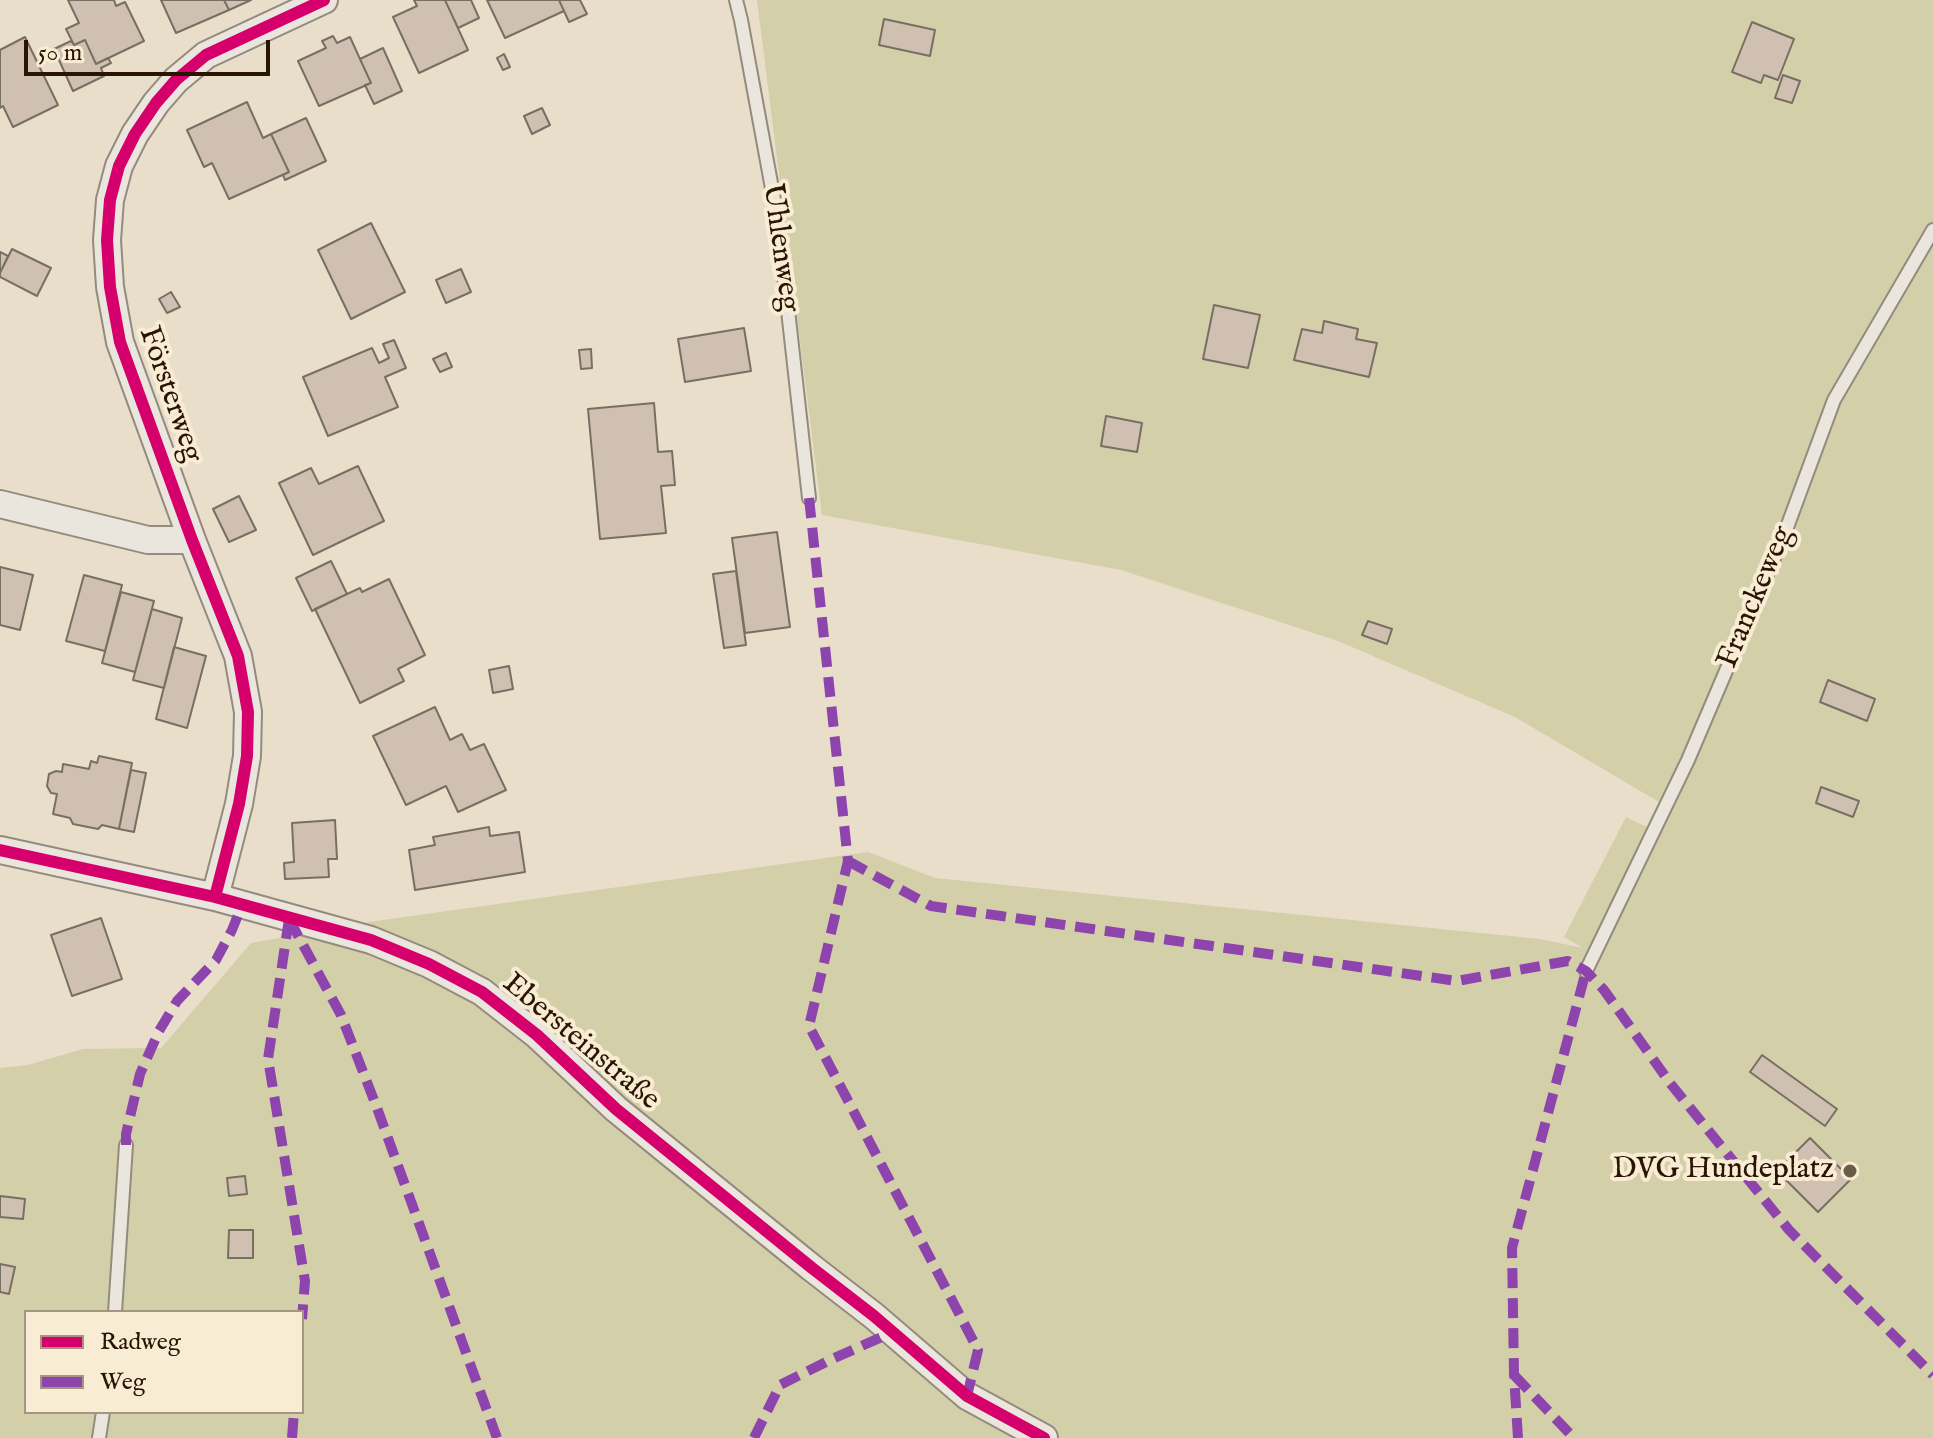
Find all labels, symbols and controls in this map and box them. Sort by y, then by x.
scale bar [28,24,274,74]
text: 50 m [38,38,82,69]
street label: Uhlenweg [752,182,806,314]
street label: Försterweg [129,322,209,468]
street label: Franckeweg [1711,522,1803,674]
street label: Ebersteinstraße [494,967,666,1119]
place label: DVG Hundeplatz [1612,1153,1834,1189]
marker: DVG Hundeplatz [1841,1162,1859,1180]
legend [24,1310,304,1414]
text: Radweg [100,1327,181,1358]
text: Weg [100,1367,146,1398]

